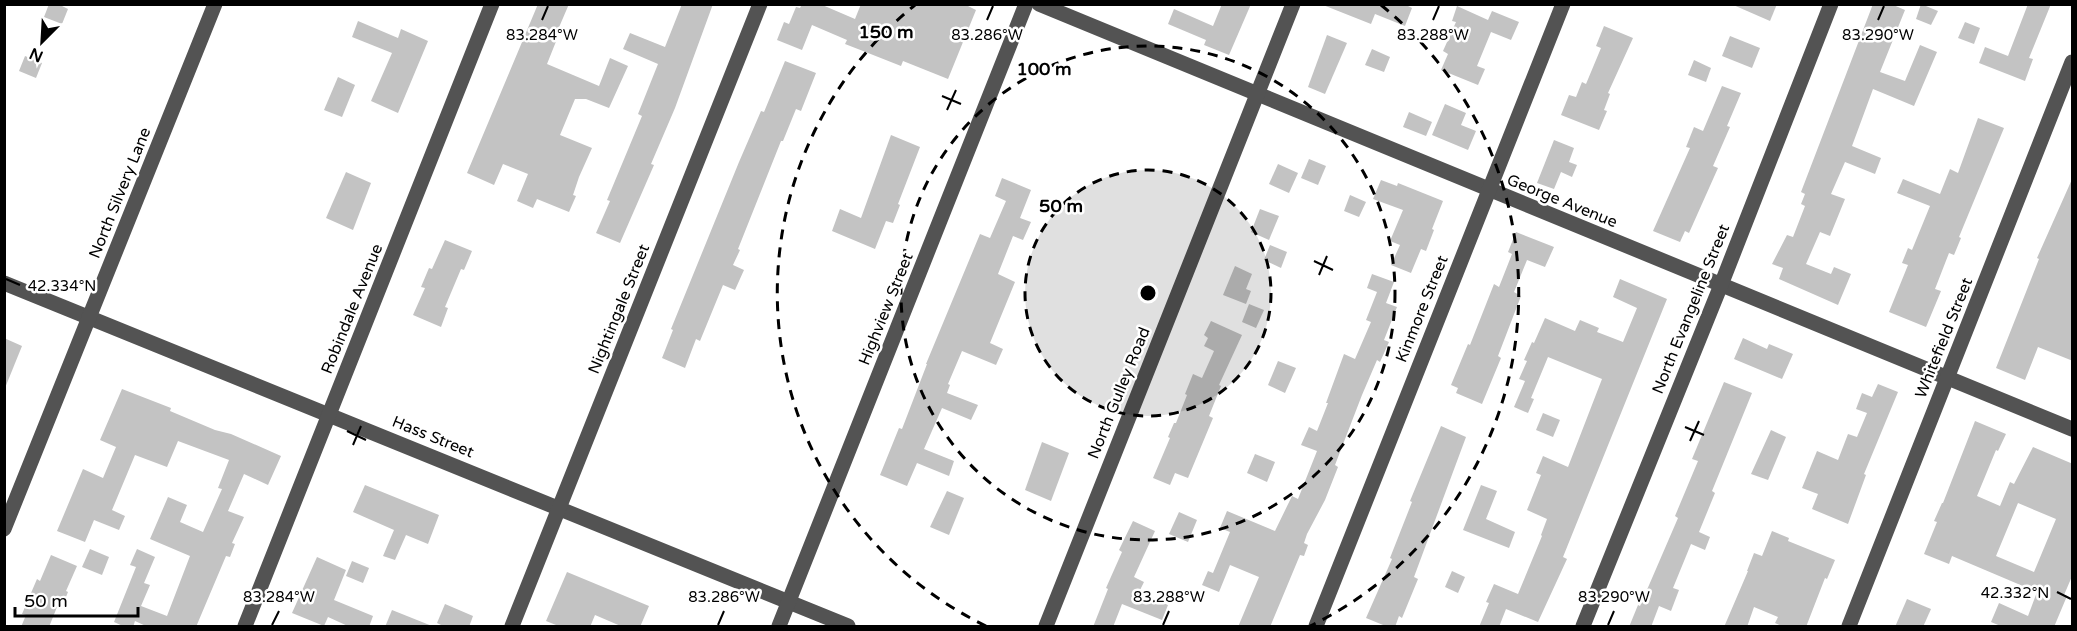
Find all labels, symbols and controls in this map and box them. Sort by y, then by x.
north arrow [12,12,72,72]
text: 150 m [858,21,914,43]
text: 83.284°W [506,26,578,44]
text: 83.286°W [951,26,1023,44]
text: 83.288°W [1397,26,1469,44]
text: 83.290°W [1842,26,1914,44]
text: N [26,43,46,67]
text: 100 m [1016,58,1072,80]
street label: North Silvery Lane [85,125,155,261]
street label: George Avenue [1504,170,1620,232]
text: 50 m [1039,195,1083,217]
street label: North Evangeline Street [1648,221,1734,397]
street label: Robindale Avenue [317,241,387,377]
street label: Nightingale Street [584,241,654,377]
street label: Highview Street [854,250,918,368]
street label: Kinmore Street [1391,253,1453,365]
street label: Whitefield Street [1911,275,1977,401]
text: 42.334°N [28,277,96,295]
centre of rings [1138,283,1158,303]
street label: North Gulley Road [1083,324,1155,462]
street label: Hass Street [389,412,477,462]
scale bar [15,580,138,618]
text: 42.332°N [1981,584,2049,602]
text: 83.284°W [243,588,315,606]
text: 83.286°W [688,588,760,606]
text: 83.288°W [1133,588,1205,606]
text: 83.290°W [1578,588,1650,606]
text: 50 m [24,590,68,612]

